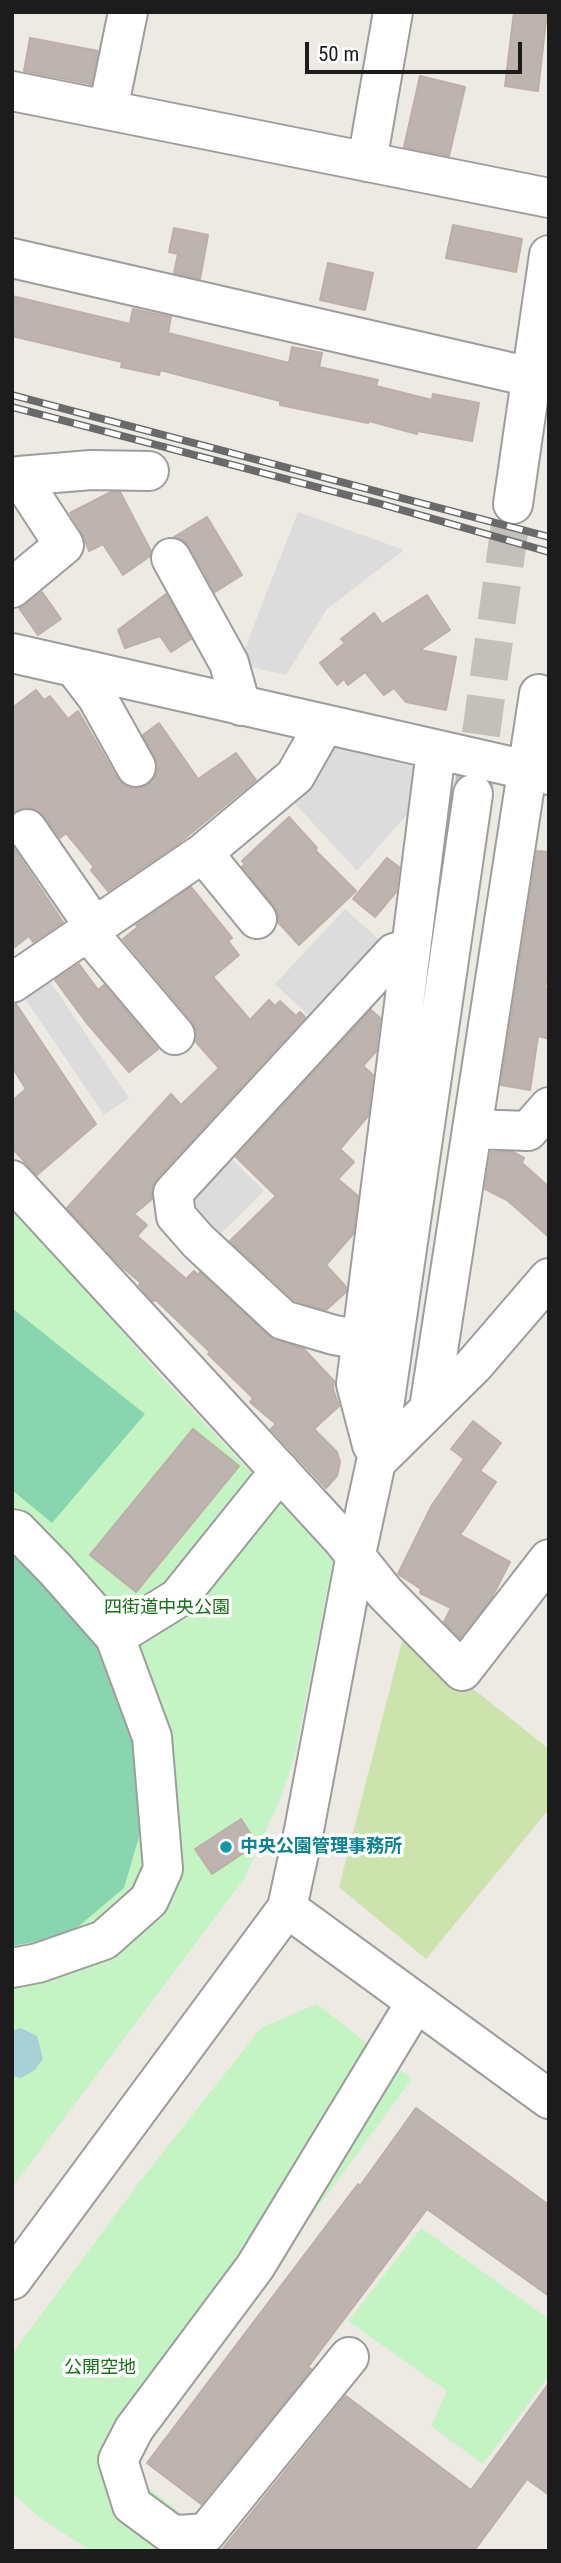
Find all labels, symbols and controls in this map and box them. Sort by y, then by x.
scale bar [309,28,526,72]
text: 50 m [318,42,359,66]
park label: 四街道中央公園 [104,1597,230,1619]
place label: 中央公園管理事務所 [240,1836,402,1858]
marker: 中央公園管理事務所 [218,1839,234,1855]
park label: 公開空地 [64,2357,136,2379]

